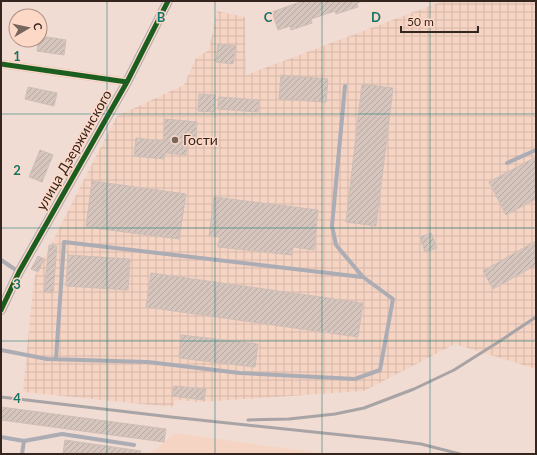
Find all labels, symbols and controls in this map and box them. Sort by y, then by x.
north arrow [8,8,48,48]
scale bar [401,8,478,34]
text: B [157,9,166,25]
text: C [264,9,273,25]
text: D [371,9,381,25]
text: 50 m [407,14,434,29]
text: С [31,22,45,32]
text: 1 [13,48,21,64]
street label: улица Дзержинского [32,87,115,213]
place label: Гости [183,131,218,148]
marker: Гости [170,135,180,145]
text: 2 [13,162,21,178]
text: 3 [13,276,21,292]
text: 4 [13,390,21,406]

